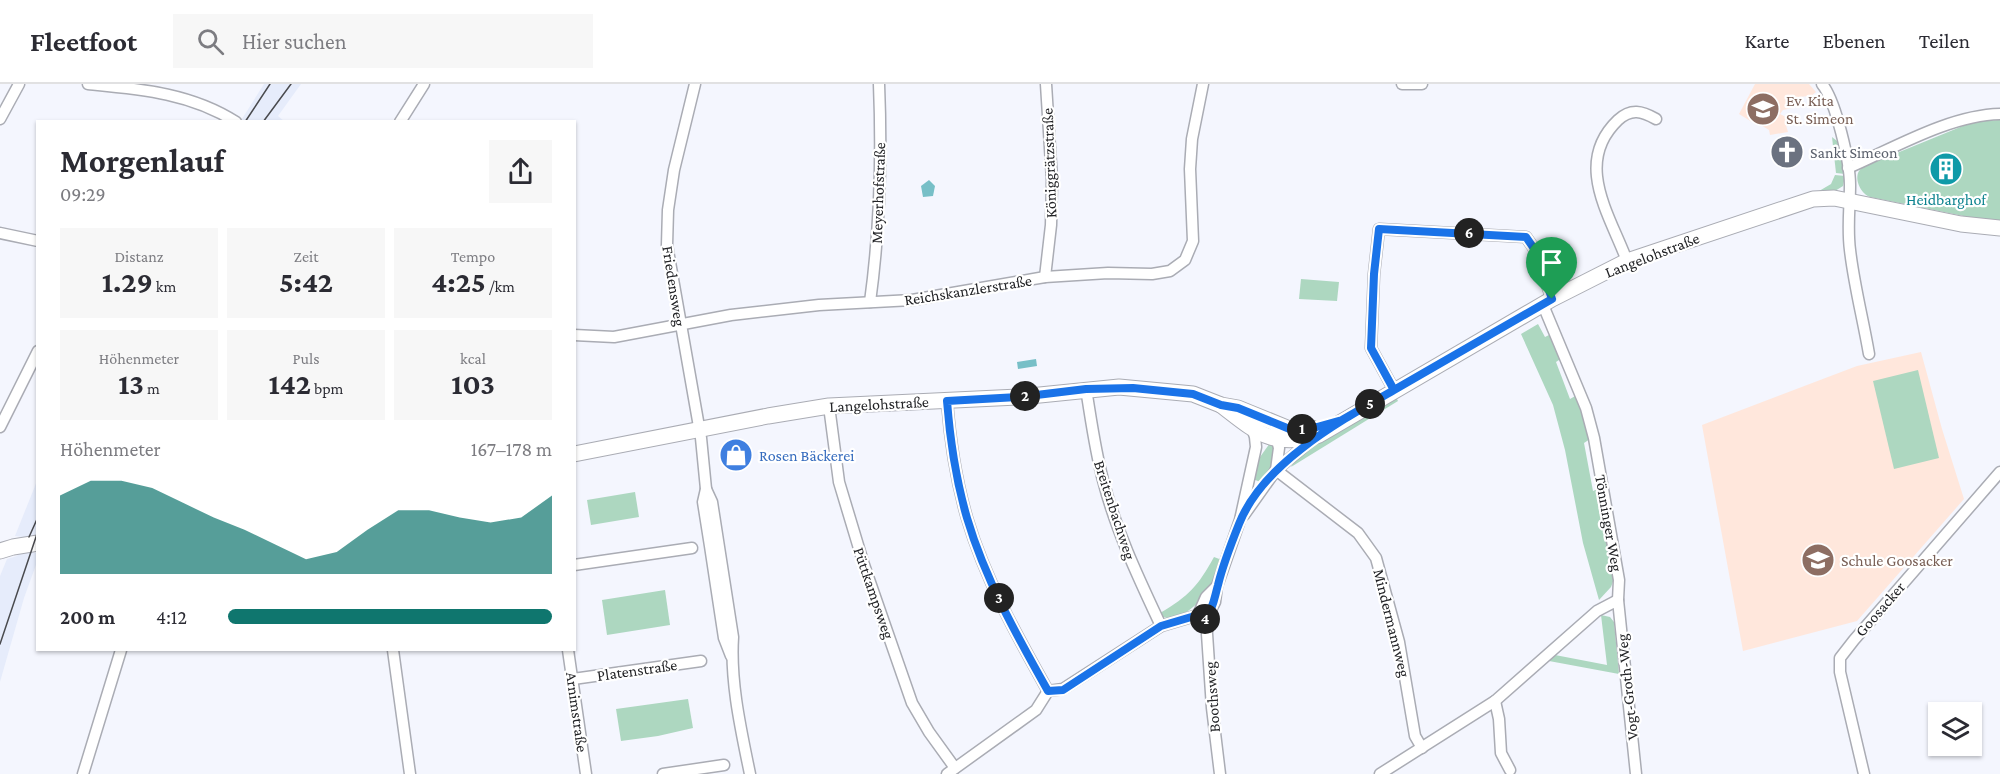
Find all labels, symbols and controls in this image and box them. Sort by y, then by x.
search box [173,14,593,68]
icon: search [194,25,227,58]
text: Fleetfoot [30,26,137,57]
text: Hier suchen [242,29,347,54]
text: Karte [1744,29,1790,53]
text: Ebenen [1823,29,1886,53]
text: Teilen [1919,29,1970,53]
school or university icon: Ev. Kita St. Simeon [1745,91,1781,127]
place label: Ev. Kita St. Simeon [1786,92,1854,127]
street label: Königgrätzstraße [1039,108,1060,218]
church icon: Sankt Simeon [1769,134,1805,170]
button: share [489,140,552,203]
text: Morgenlauf [60,142,224,179]
street label: Meyerhofstraße [868,142,889,244]
place label: Sankt Simeon [1810,144,1898,161]
building icon: Heidbarghof [1928,151,1964,187]
text: 09:29 [60,183,106,205]
place label: Heidbarghof [1906,191,1987,209]
pin: 6 [1454,218,1484,248]
text: 6 [1465,224,1473,241]
street label: Langelohstraße [1602,229,1702,282]
pin [1526,237,1577,299]
street label: Friedensweg [658,244,689,328]
icon: arrive [1535,246,1568,279]
text: Distanz [114,248,164,265]
text: Zeit [294,248,318,265]
text: Tempo [451,248,495,265]
text: 1.29 [102,265,153,298]
text: 5:42 [279,265,333,298]
text: 4:25 [431,265,486,298]
street label: Reichskanzlerstraße [903,272,1033,308]
text: km [153,278,176,295]
text: /km [486,278,515,295]
text: Höhenmeter [99,350,179,367]
text: Puls [293,350,320,367]
text: kcal [460,350,486,367]
text: 13 [118,367,144,400]
text: 142 [269,367,311,400]
text: 103 [451,367,495,400]
text: m [144,380,160,397]
text: bpm [311,380,343,397]
pin: 2 [1010,381,1040,411]
text: 2 [1021,387,1029,404]
pin: 5 [1355,389,1385,419]
street label: Langelohstraße [829,393,929,416]
text: 5 [1366,395,1374,412]
pin: 1 [1287,414,1317,444]
text: 1 [1299,420,1305,437]
shop icon: Rosen Bäckerei [718,437,754,473]
text: Höhenmeter [60,438,161,460]
text: 167–178 m [471,438,552,460]
place label: Rosen Bäckerei [759,447,854,464]
street label: Breitenbachweg [1090,458,1139,562]
street label: Tönninger Weg [1591,473,1626,573]
school or university icon: Schule Goosacker [1800,542,1836,578]
street label: Püttkampsweg [849,545,898,642]
place label: Schule Goosacker [1841,552,1953,569]
street label: Mindermannweg [1369,567,1414,679]
street label: Goosacker [1852,578,1908,640]
pin: 3 [984,583,1014,613]
text: 3 [995,589,1003,606]
pin: 4 [1190,604,1220,634]
text: 200 m [60,606,115,628]
text: 4:12 [156,606,187,628]
text: 4 [1201,610,1209,627]
street label: Vogt-Groth-Weg [1613,633,1642,741]
street label: Platenstraße [596,656,678,684]
street label: Boothsweg [1201,661,1224,733]
street label: Arnimstraße [563,671,591,753]
map controls [1928,702,1982,756]
button: layers [1928,702,1982,756]

